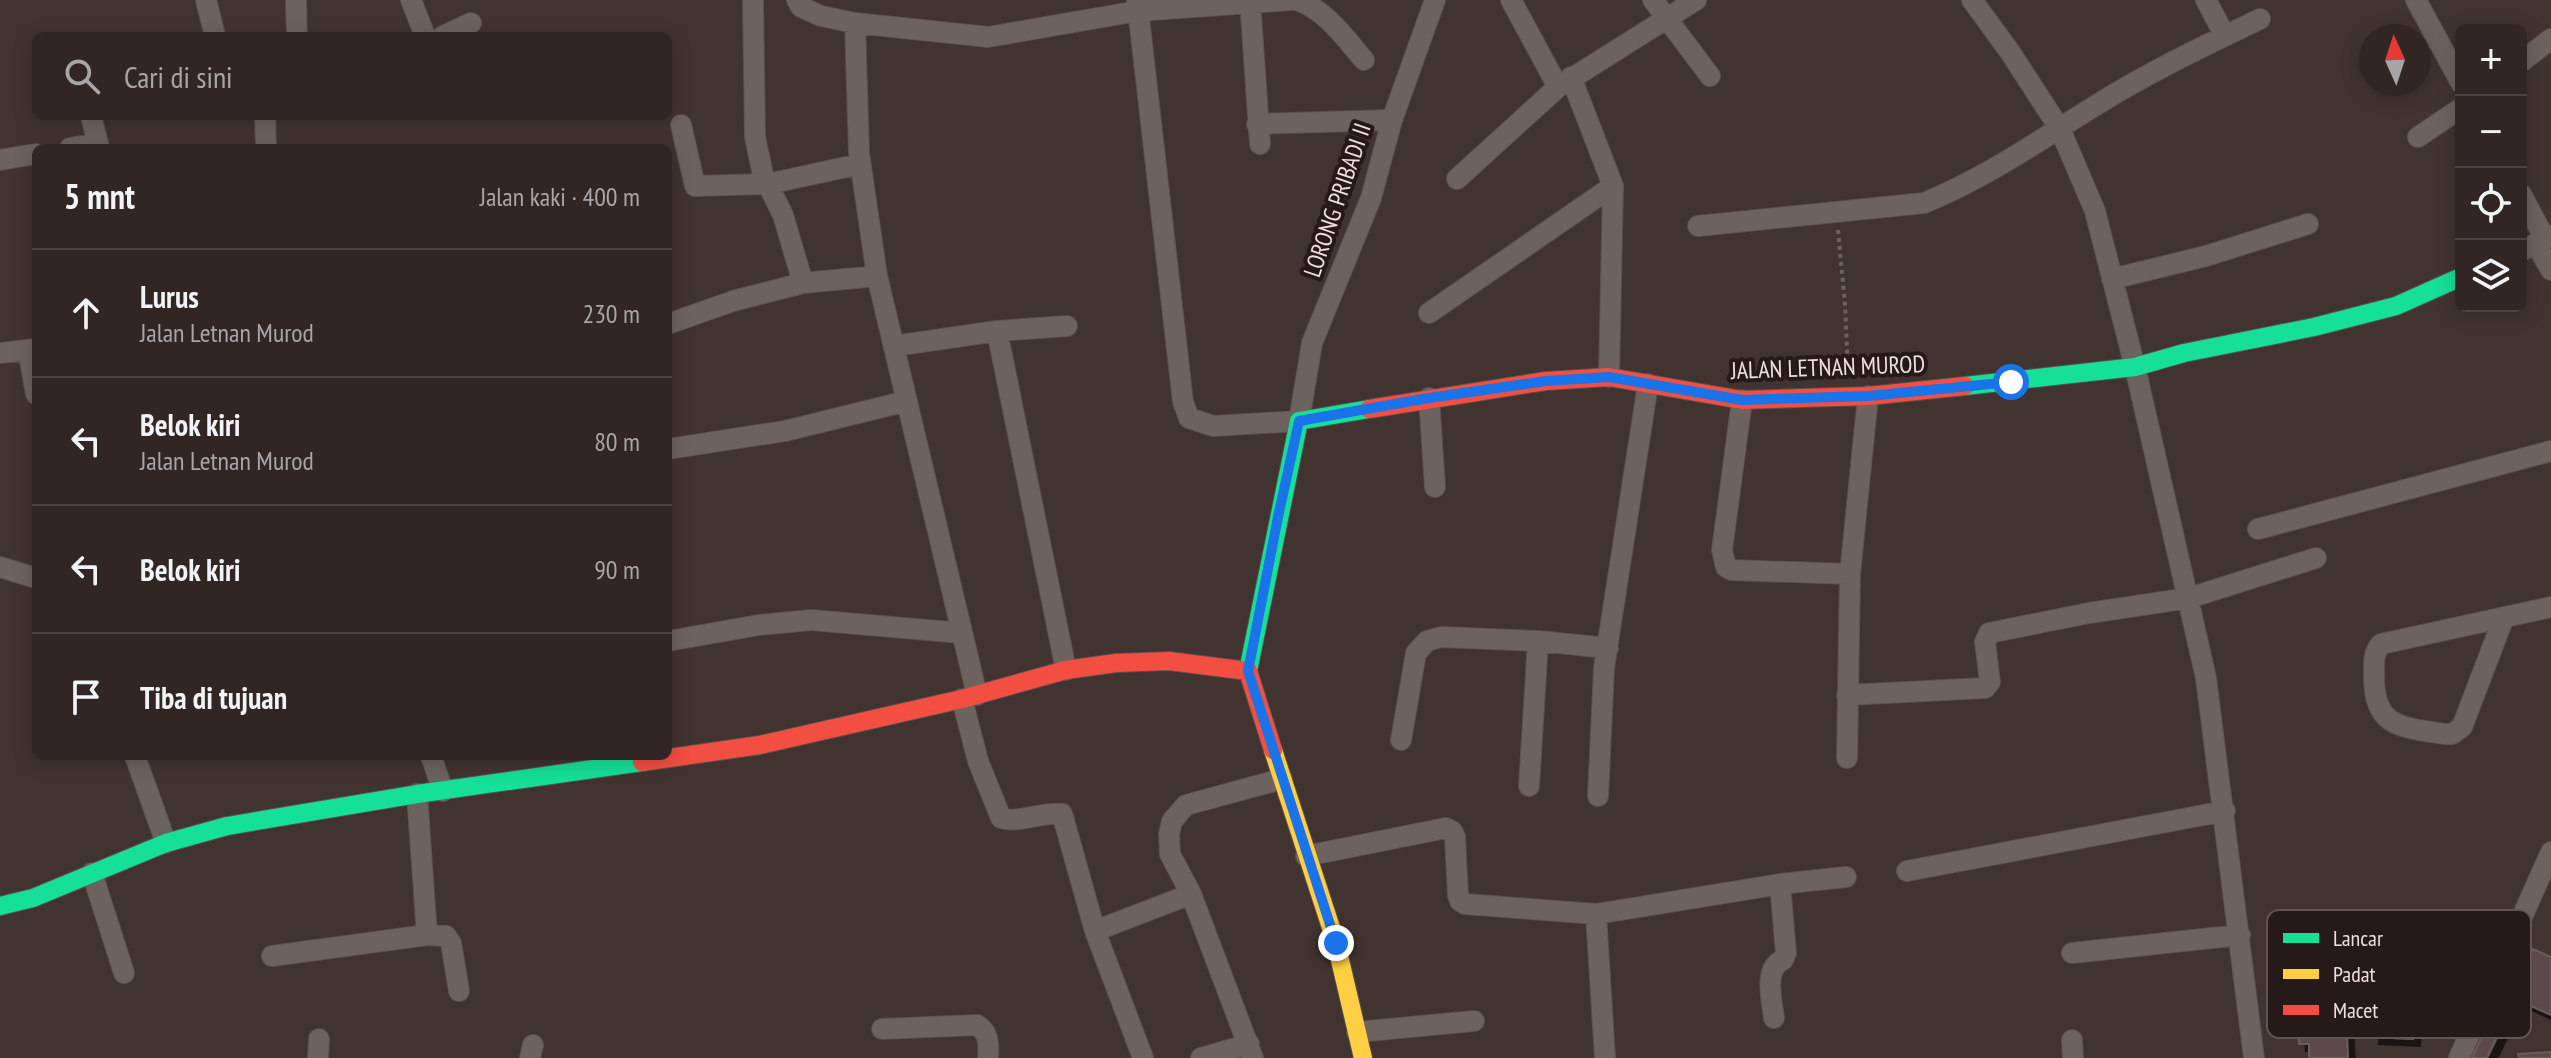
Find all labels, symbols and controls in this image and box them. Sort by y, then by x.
north arrow [2359,24,2431,96]
map controls [2455,24,2527,312]
button: + [2455,24,2527,96]
search box [32,32,672,120]
icon: search [60,54,104,98]
text: Cari di sini [124,57,233,96]
button: − [2455,96,2527,168]
street label: LORONG PRIBADI II [1296,119,1378,281]
button: locate [2455,168,2527,240]
text: 5 mnt [64,174,135,218]
text: Jalan kaki · 400 m [480,180,640,213]
button: layers [2455,240,2527,312]
text: Lurus [140,277,199,316]
icon: ahead [64,291,108,335]
text: 230 m [582,297,640,330]
text: Jalan Letnan Murod [140,316,314,349]
street label: JALAN LETNAN MUROD [1729,348,1926,386]
route start [1993,364,2029,400]
text: Belok kiri [140,405,241,444]
icon: left [64,419,108,463]
text: 80 m [594,425,640,458]
text: Jalan Letnan Murod [140,444,314,477]
icon: left [64,547,108,591]
text: Belok kiri [140,550,241,589]
text: 90 m [594,553,640,586]
icon: arrive [64,675,108,719]
text: Tiba di tujuan [140,678,287,717]
legend [2267,910,2531,1038]
text: Lancar [2333,924,2383,952]
route end [1318,925,1354,961]
text: Padat [2333,960,2376,988]
text: Macet [2333,996,2378,1024]

